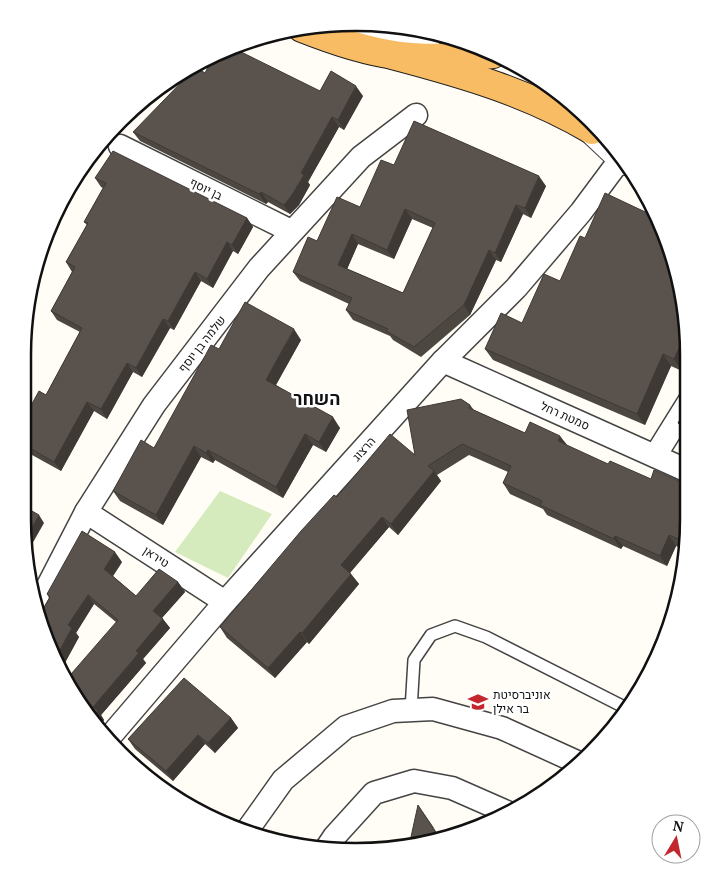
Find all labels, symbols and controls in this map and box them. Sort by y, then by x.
street label: בן יוסף [187,174,226,203]
street label: שלמה בן יוסף [175,312,228,375]
district label: השחר [294,386,340,410]
street label: סמטת רחל [538,398,592,433]
street label: הרצוג [349,433,378,464]
street label: טיראן [140,543,172,571]
place label: אוניברסיטת בר אילן [493,687,551,716]
school or university icon: אוניברסיטת בר אילן [467,691,489,713]
north arrow [651,814,701,864]
text: N [671,815,686,836]

